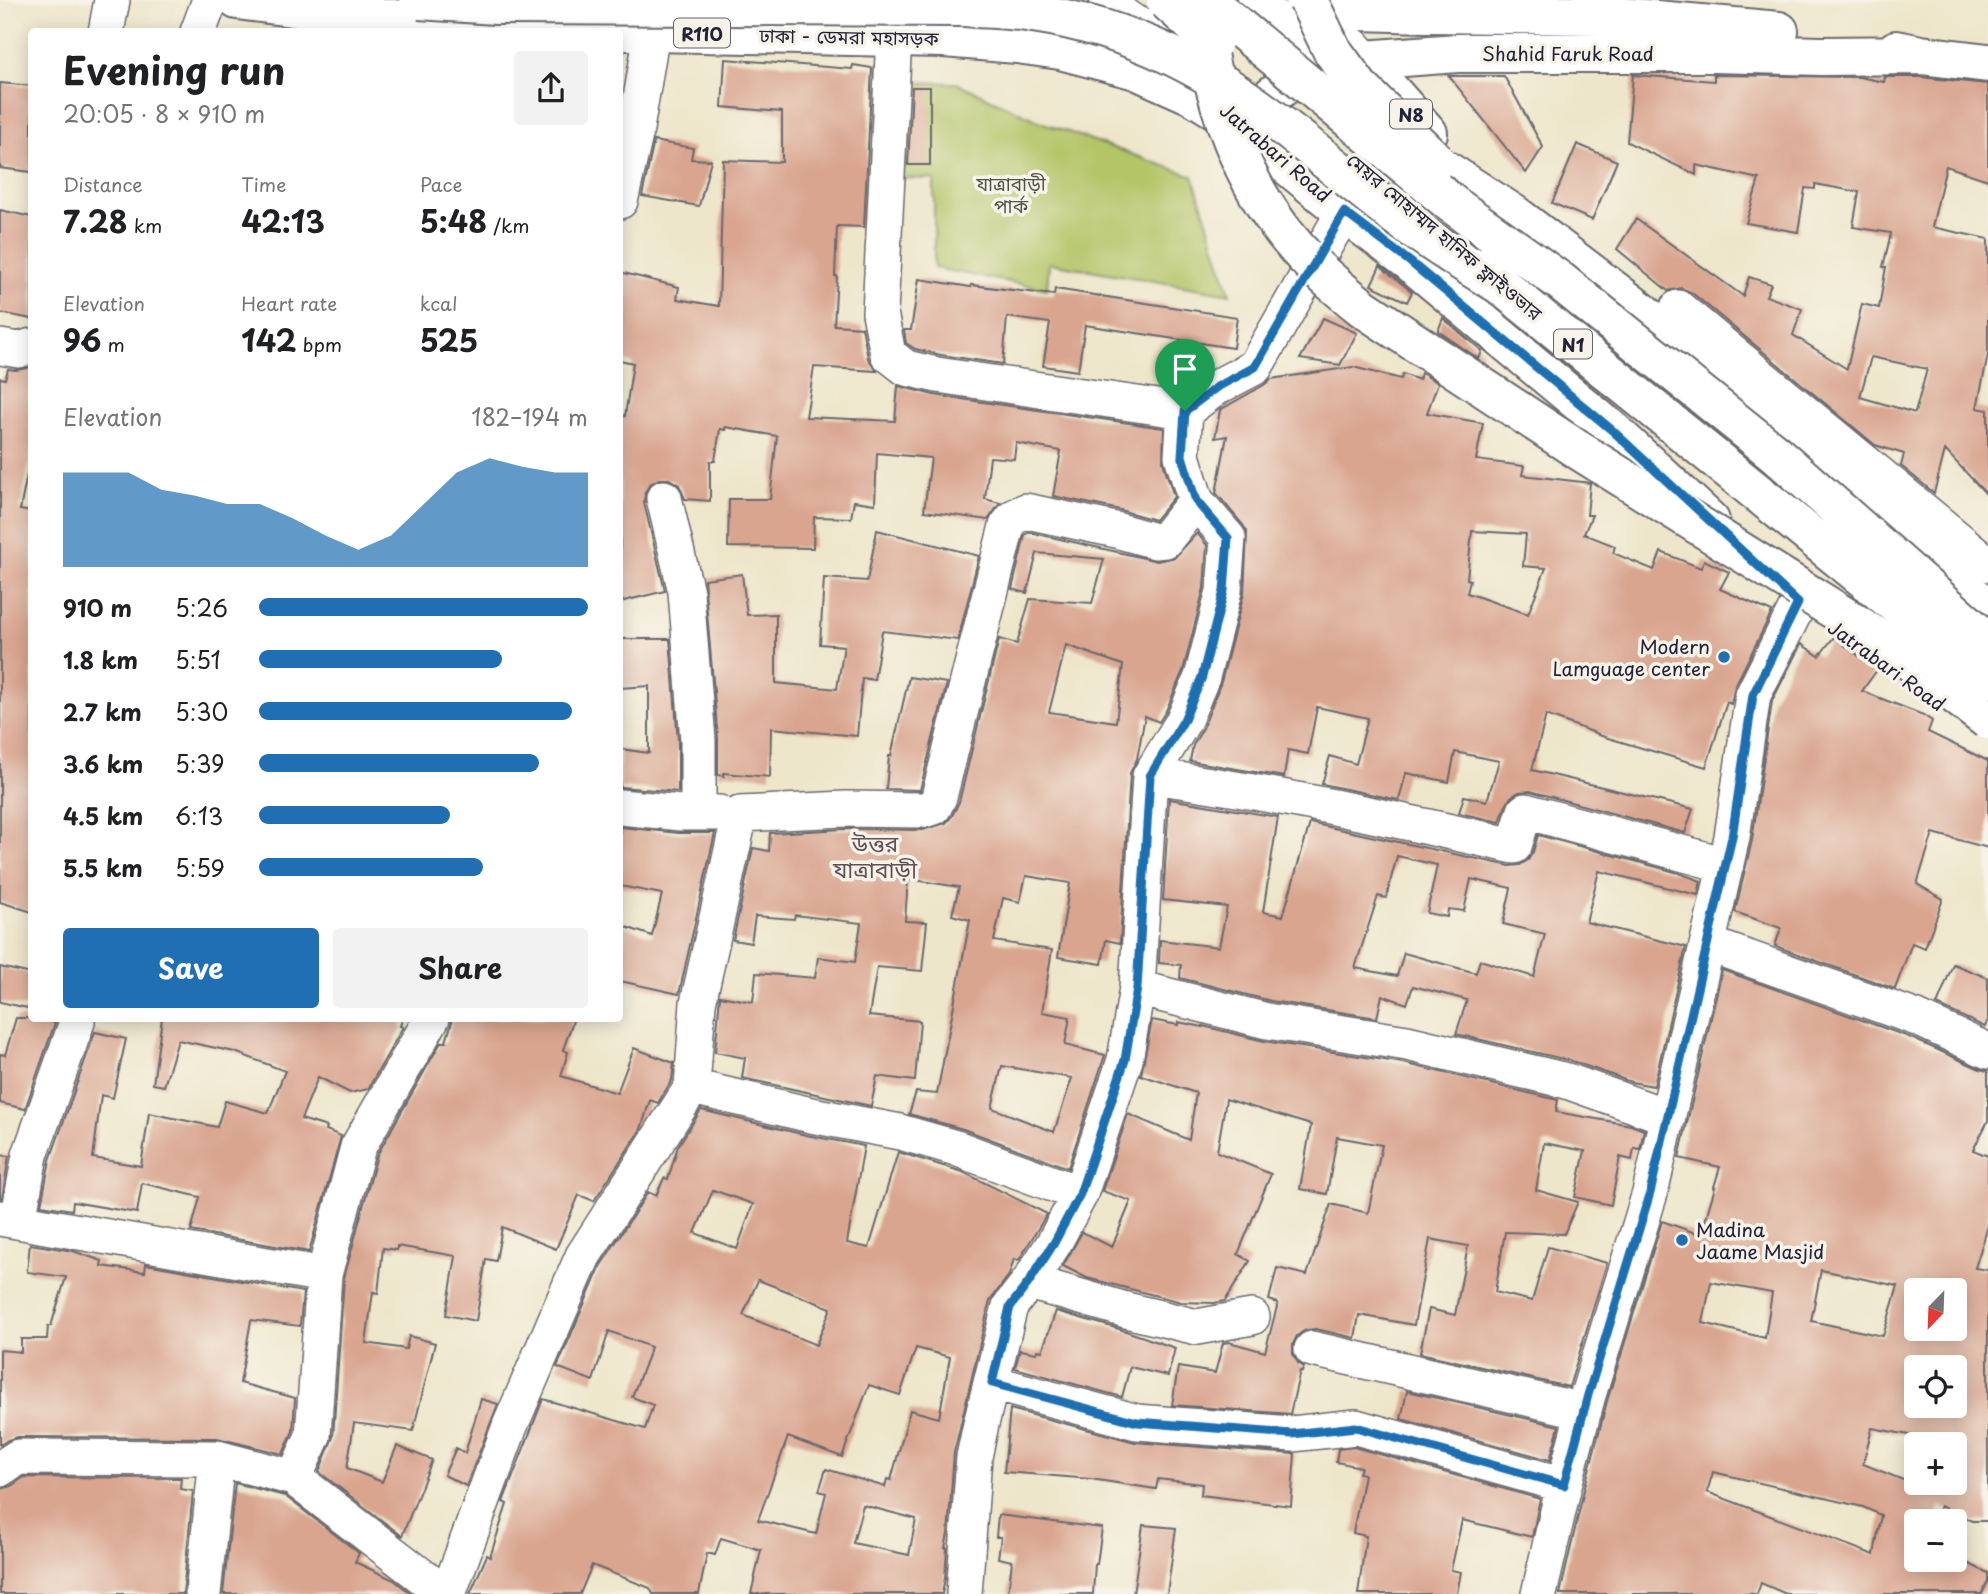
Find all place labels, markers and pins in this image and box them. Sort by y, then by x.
pin [1155,339,1215,411]
place label: Modern Lamguage center [1552,632,1710,682]
marker: Modern Lamguage center [1716,649,1732,665]
place label: Madina Jaame Masjid [1696,1215,1824,1265]
marker: Madina Jaame Masjid [1674,1232,1690,1248]

